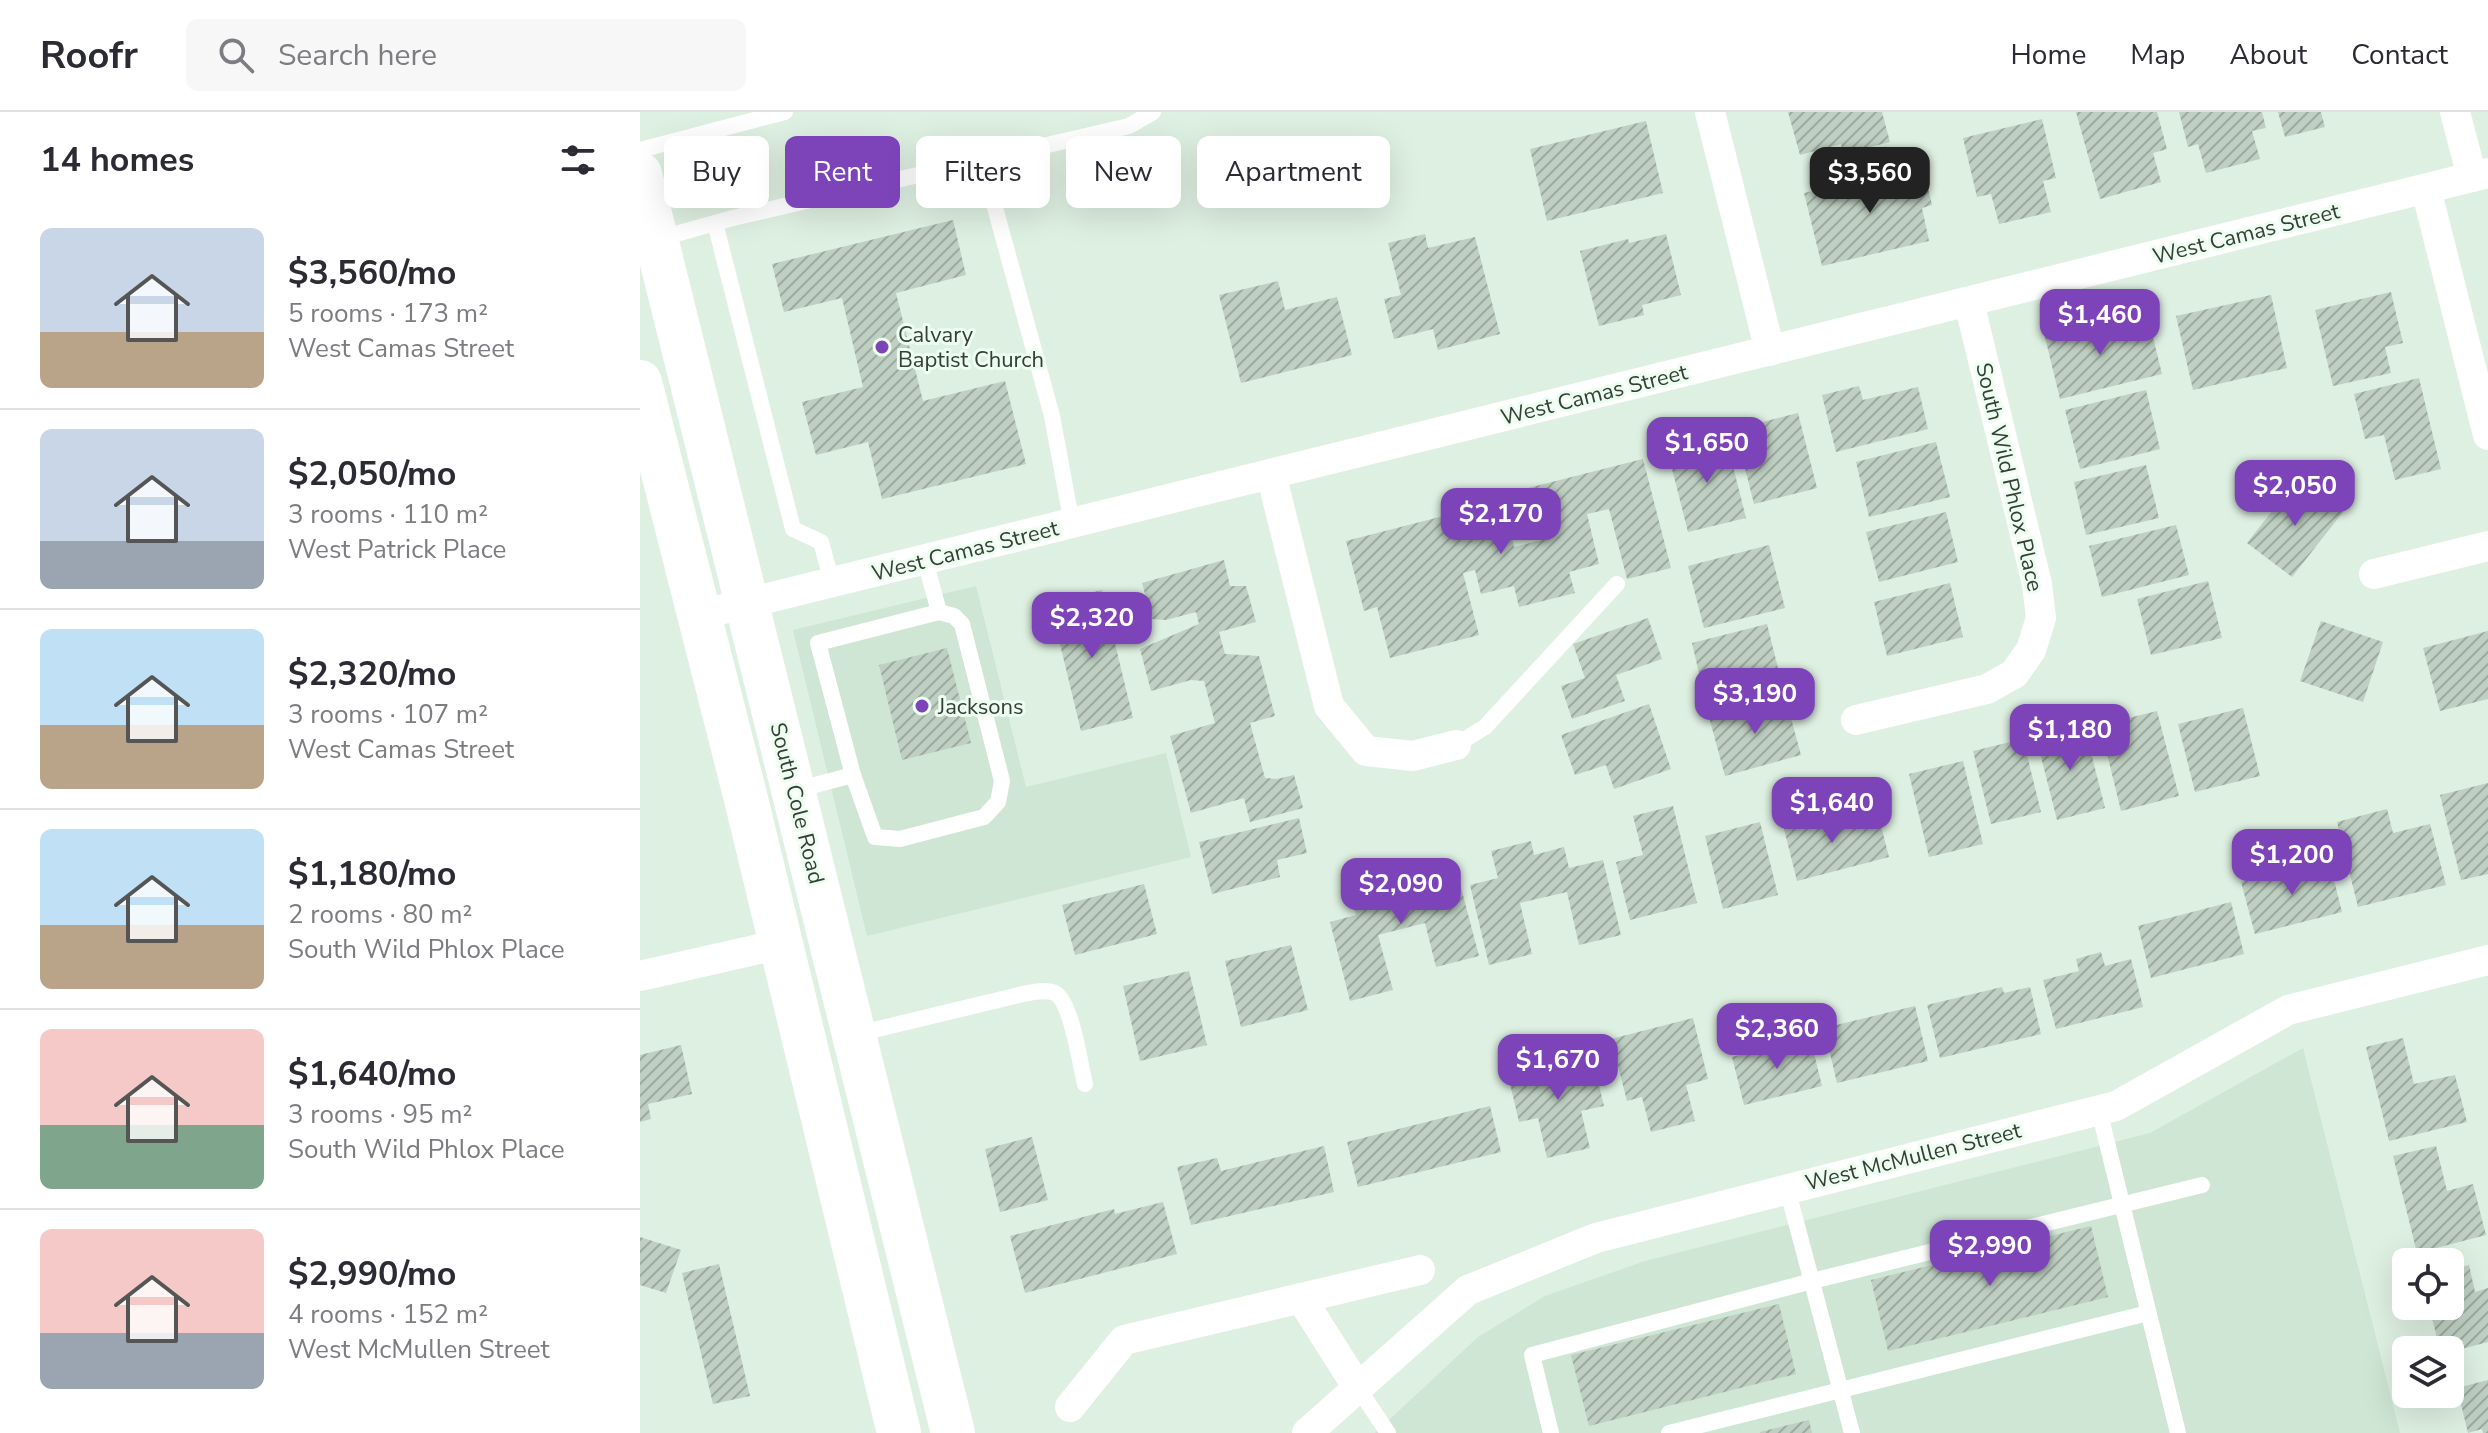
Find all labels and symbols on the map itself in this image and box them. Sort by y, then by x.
pin: $3,560 [1805,147,1935,215]
street label: West Camas Street [2150,196,2343,272]
pin: $1,460 [2035,289,2165,357]
place label: Calvary Baptist Church [898,320,1044,375]
marker: Calvary Baptist Church [873,338,891,356]
street label: West Camas Street [1498,357,1691,433]
street label: South Wild Phlox Place [1968,360,2050,595]
pin: $1,650 [1642,417,1772,485]
pin: $2,050 [2230,460,2360,528]
pin: $2,170 [1436,488,1566,556]
street label: West Camas Street [869,513,1062,589]
pin: $2,320 [1027,592,1157,660]
pin: $3,190 [1690,668,1820,736]
place label: Jacksons [937,692,1024,722]
marker: Jacksons [913,697,931,715]
pin: $1,180 [2005,704,2135,772]
street label: South Cole Road [762,719,832,887]
pin: $1,640 [1767,777,1897,845]
pin: $1,200 [2227,829,2357,897]
pin: $2,090 [1336,858,1466,926]
pin: $2,360 [1712,1003,1842,1071]
pin: $1,670 [1493,1034,1623,1102]
street label: West McMullen Street [1802,1116,2025,1198]
pin: $2,990 [1925,1220,2055,1288]

